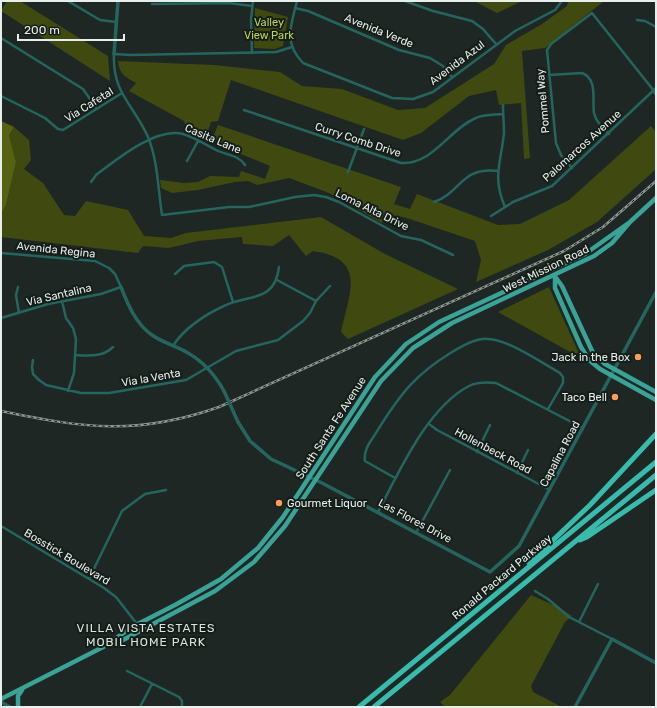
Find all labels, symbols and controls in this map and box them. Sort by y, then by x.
street label: Avenida Verde [343,11,415,51]
scale bar [18,16,124,42]
park label: Valley View Park [244,16,294,42]
text: 200 m [24,23,60,37]
street label: Avenida Azul [427,38,487,88]
street label: Pommel Way [534,68,552,134]
street label: Via Cafetal [62,85,116,125]
street label: Palomarcos Avenue [540,107,624,185]
street label: Curry Comb Drive [313,120,403,160]
street label: Casita Lane [183,121,243,157]
street label: Loma Alta Drive [333,187,411,233]
street label: Avenida Regina [16,239,96,261]
street label: West Mission Road [501,242,591,296]
street label: Via Santalina [25,281,93,309]
place label: Jack in the Box [552,351,630,364]
marker: Jack in the Box [633,352,643,362]
street label: Via la Venta [121,366,181,390]
street label: South Santa Fe Avenue [293,374,369,482]
place label: Taco Bell [562,391,607,404]
marker: Taco Bell [610,392,620,402]
street label: Capalina Road [537,419,583,489]
street label: Hollenbeck Road [452,425,534,477]
street label: Las Flores Drive [376,496,454,546]
place label: Gourmet Liquor [287,497,368,510]
marker: Gourmet Liquor [274,498,284,508]
street label: Bosstick Boulevard [22,526,112,588]
street label: Ronald Packard Parkway [450,532,554,622]
district label: VILLA VISTA ESTATES MOBIL HOME PARK [77,621,215,649]

